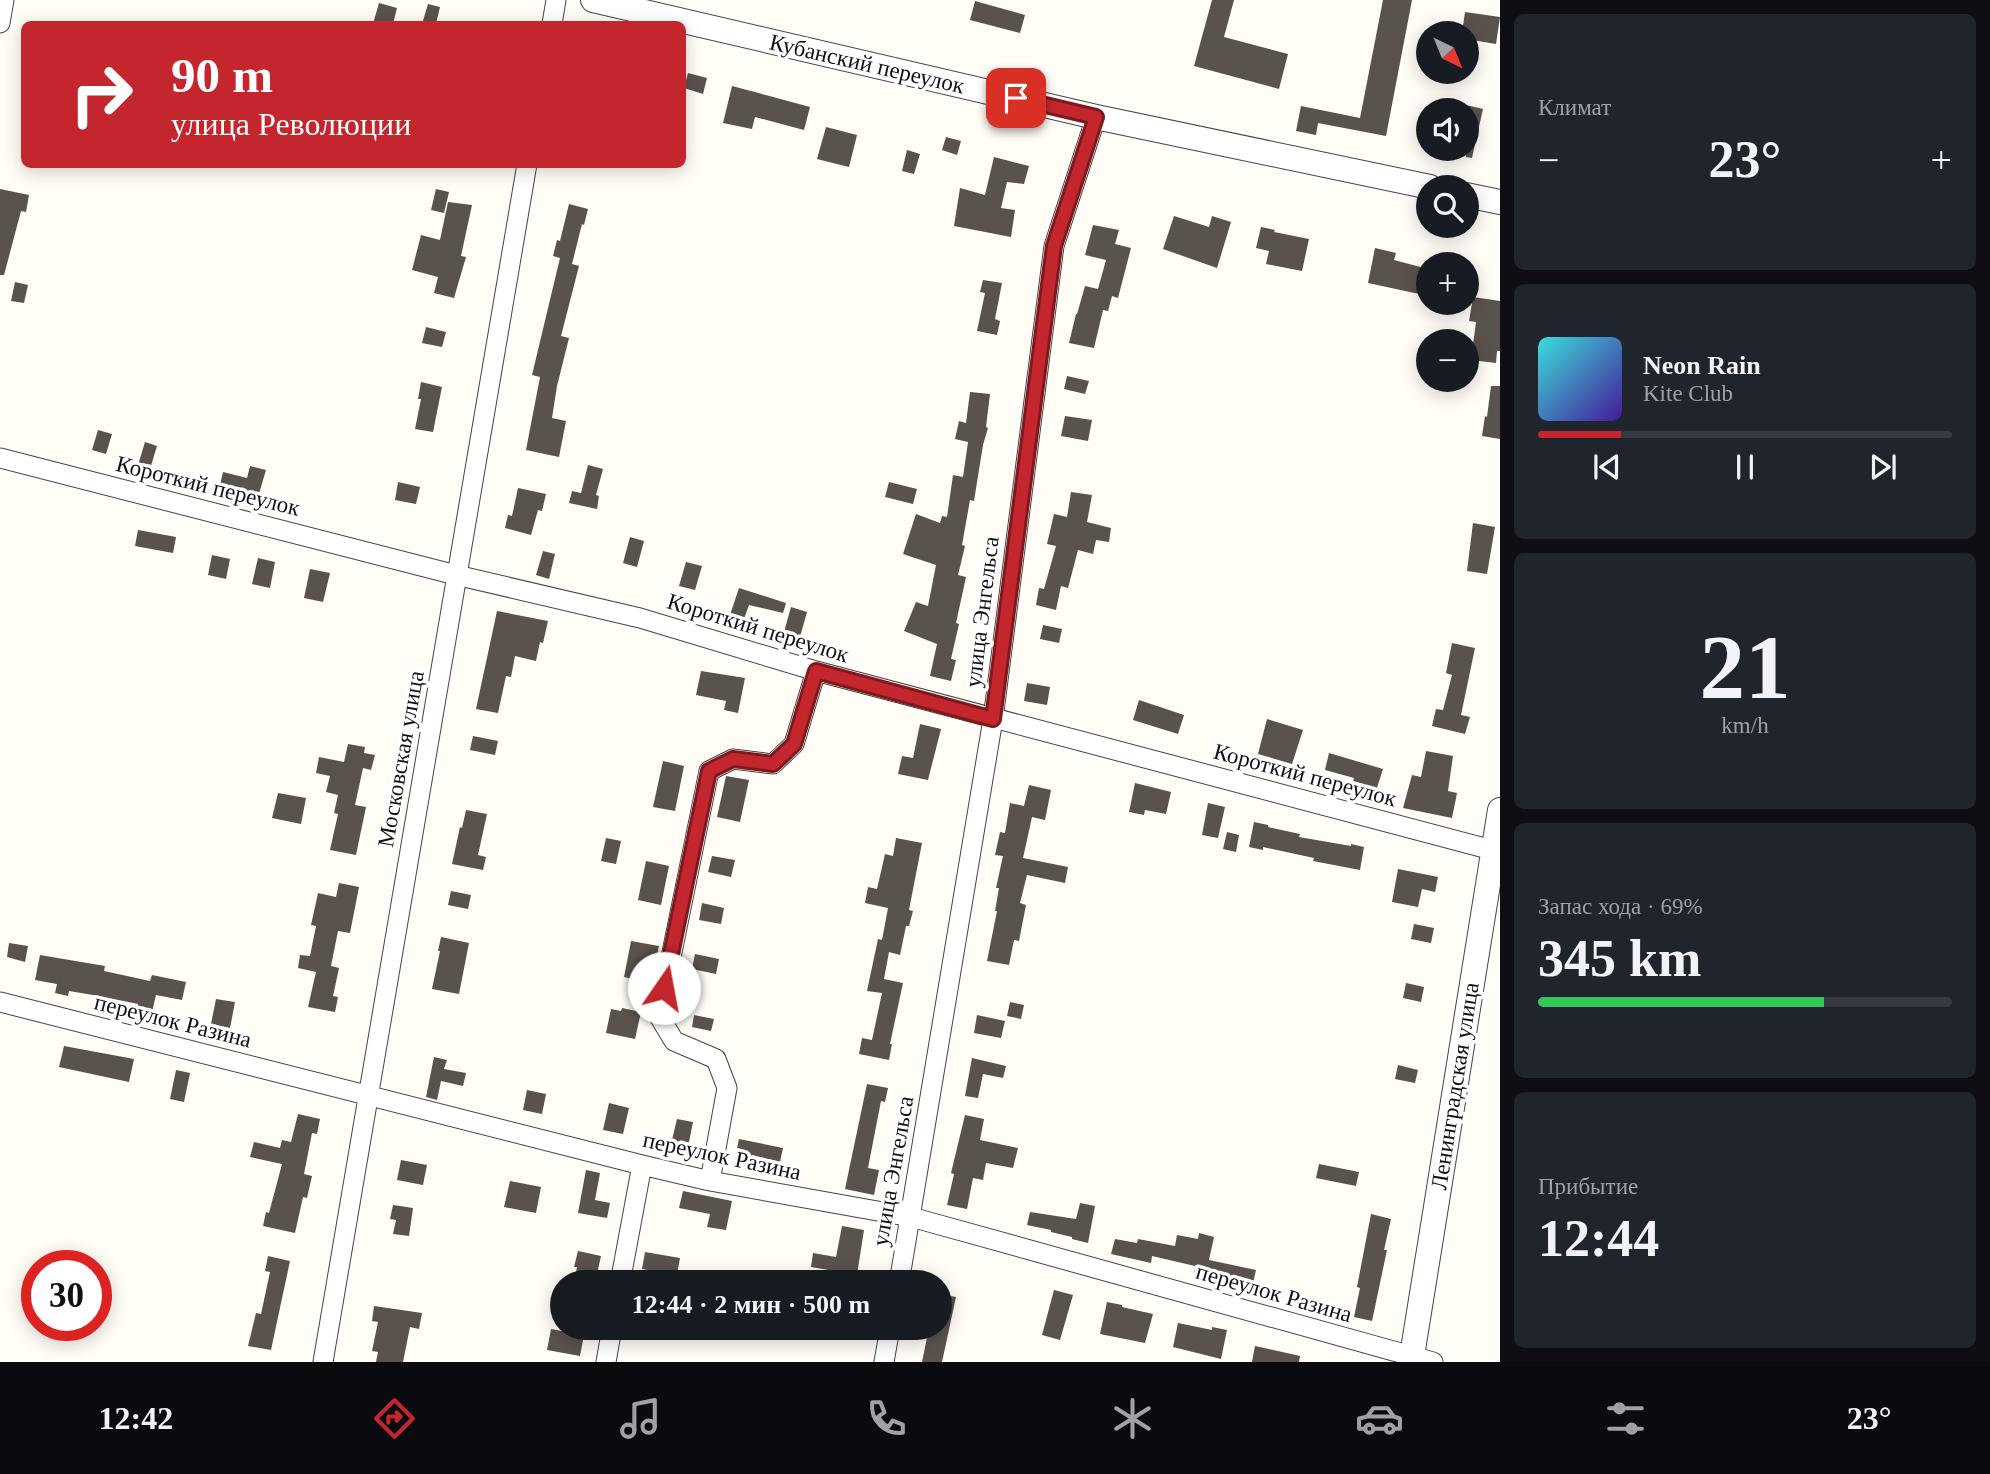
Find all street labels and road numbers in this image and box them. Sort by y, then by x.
street label: Кубанский переулок [767,29,968,99]
street label: Короткий переулок [114,451,303,521]
street label: улица Энгельса [960,535,1004,689]
street label: Короткий переулок [664,589,852,668]
street label: Московская улица [373,669,429,849]
street label: Короткий переулок [1211,739,1400,812]
street label: Ленинградская улица [1426,980,1484,1192]
street label: переулок Разина [92,989,254,1053]
street label: улица Энгельса [867,1094,919,1248]
street label: переулок Разина [641,1127,803,1185]
street label: переулок Разина [1193,1259,1355,1327]

